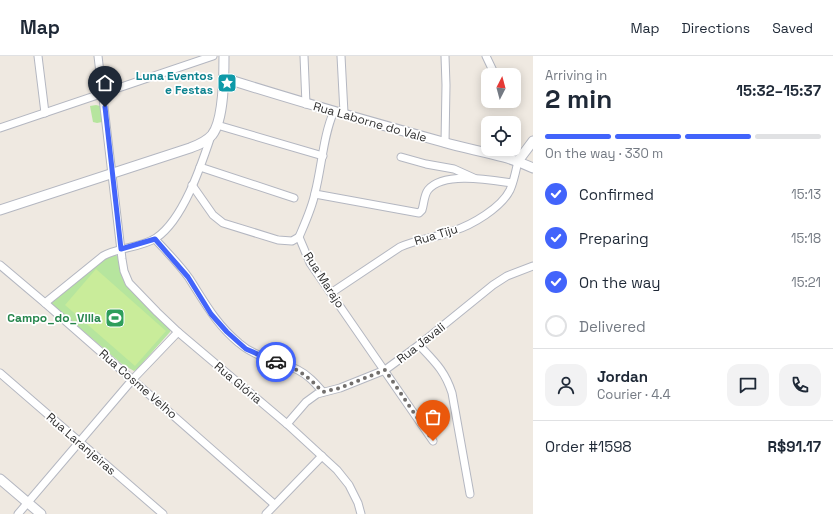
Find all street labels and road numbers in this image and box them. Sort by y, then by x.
street label: Rua Laborne do Vale [311,98,429,146]
street label: Rua Tiju [412,221,460,249]
street label: Rua Marajo [300,249,348,311]
street label: Rua Javali [393,319,449,367]
street label: Rua Cosme Velho [96,346,180,422]
street label: Rua Glória [211,358,265,408]
street label: Rua Laranjeiras [43,409,119,479]

